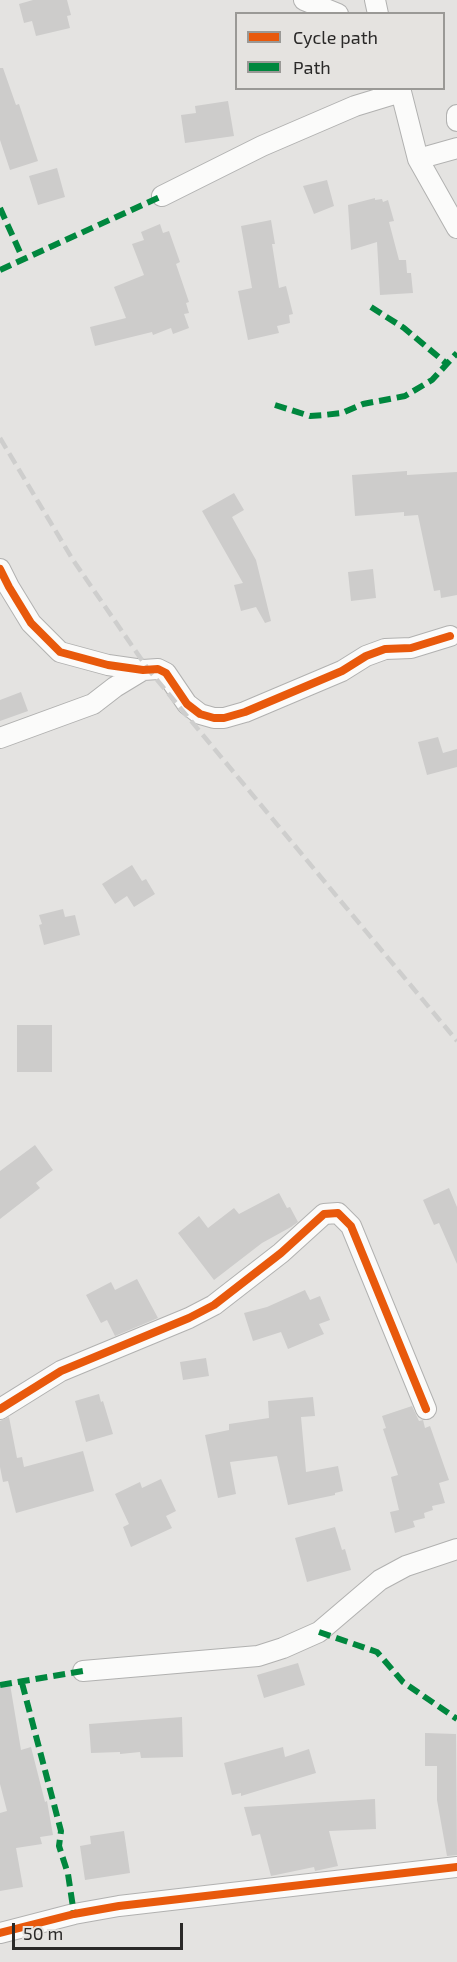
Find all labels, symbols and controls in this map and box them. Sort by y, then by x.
legend [235,12,445,90]
text: Cycle path [293,26,378,48]
text: Path [293,56,331,78]
scale bar [15,1911,186,1949]
text: 50 m [23,1922,63,1944]

